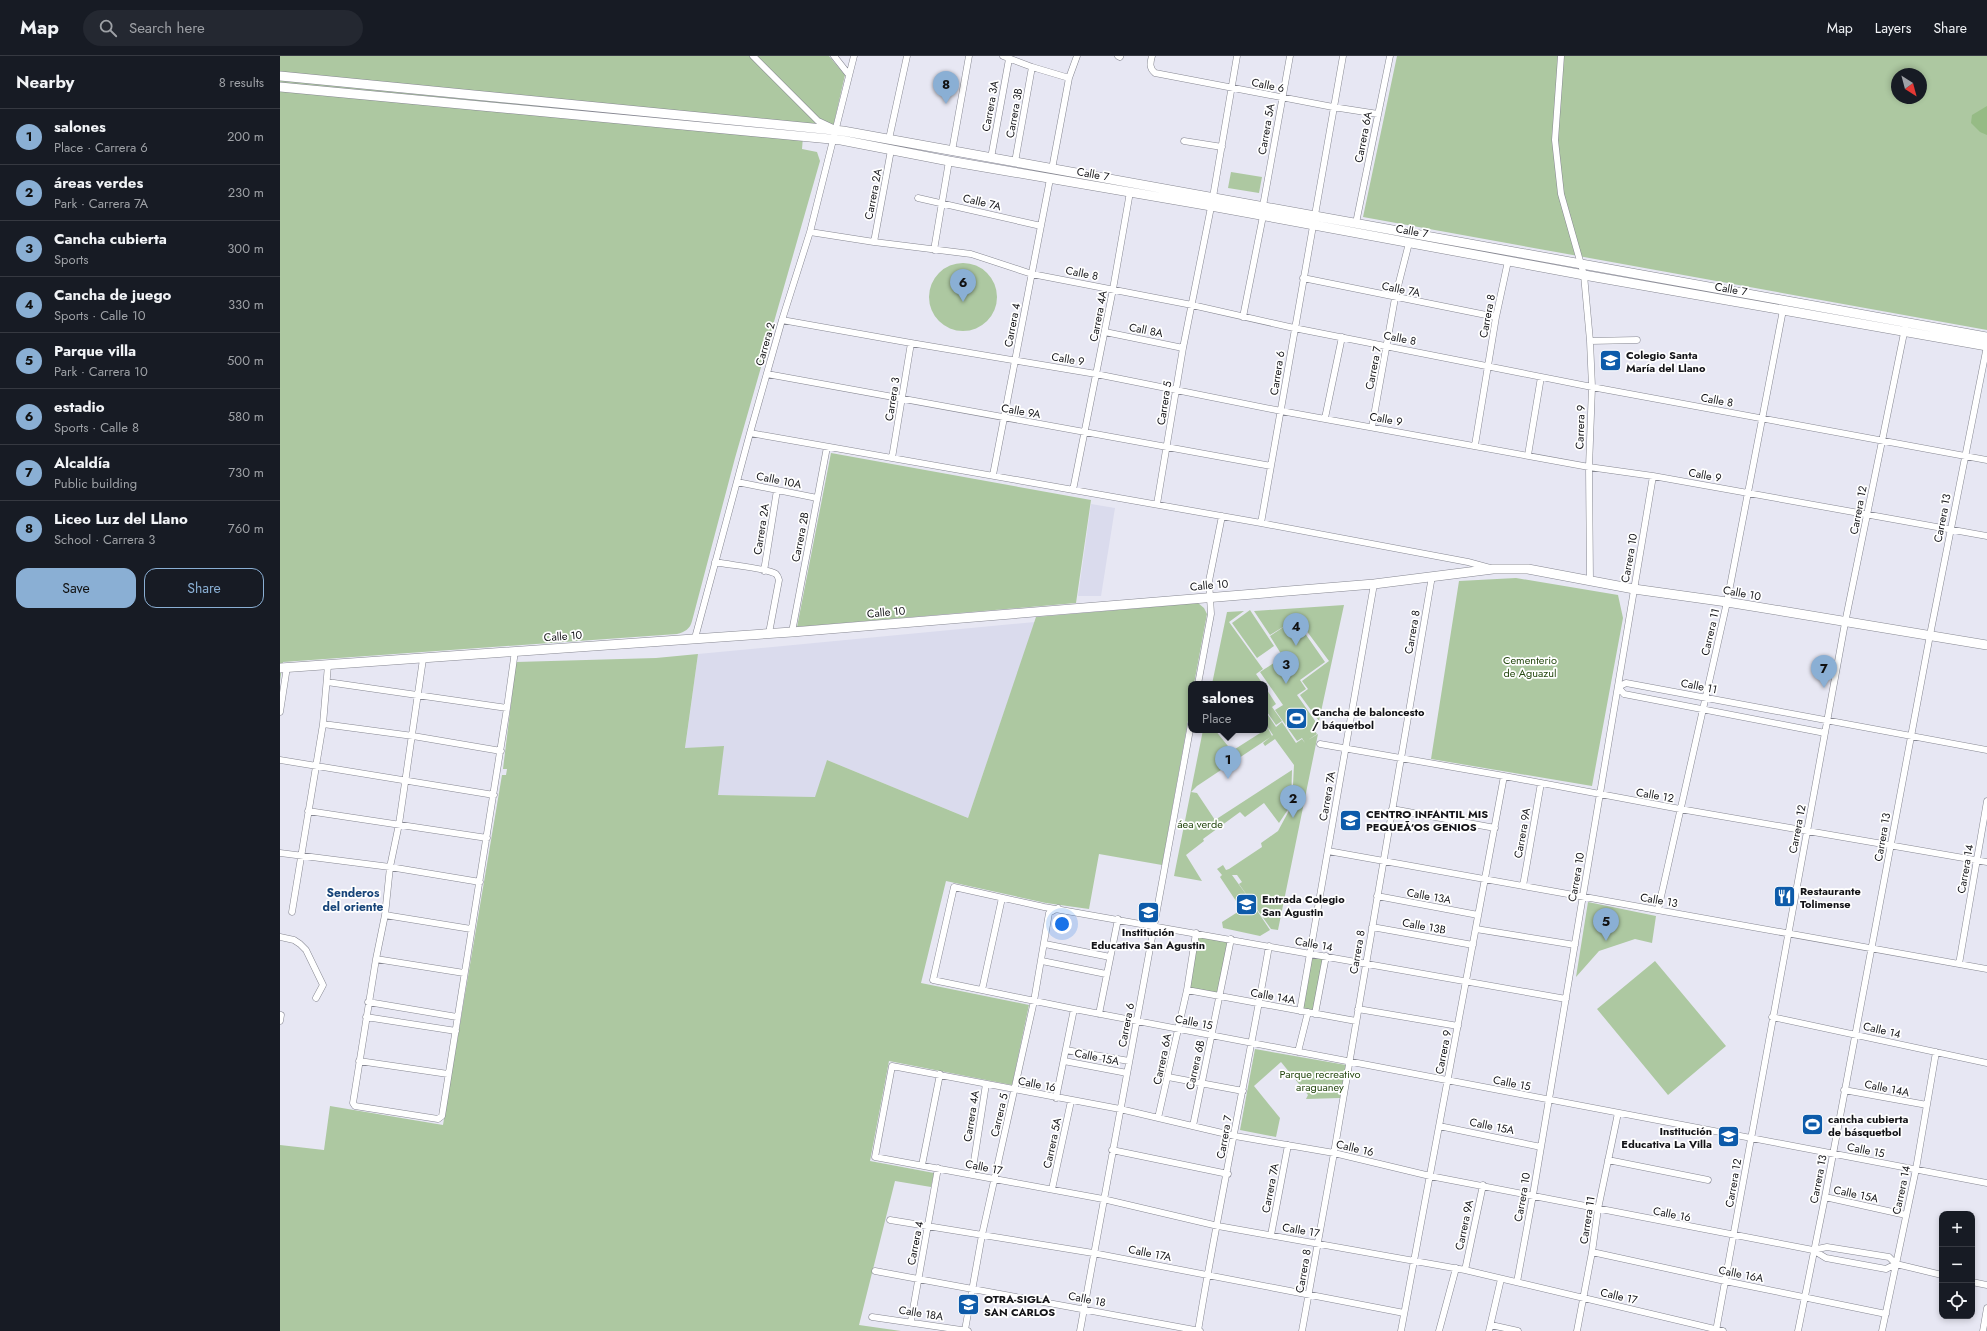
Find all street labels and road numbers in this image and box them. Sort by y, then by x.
street label: Calle 6 [1250,74,1286,96]
street label: Carrera 3A [978,79,1002,133]
street label: Carrera 3B [1002,87,1026,139]
street label: Carrera 5A [1254,101,1278,156]
street label: Carrera 6A [1350,109,1376,164]
street label: Calle 7 [1076,163,1111,185]
street label: Carrera 2A [860,166,886,221]
street label: Calle 7A [961,190,1003,214]
street label: Calle 7 [1395,220,1430,242]
street label: Calle 8 [1064,262,1100,284]
street label: Calle 7A [1380,277,1422,301]
street label: Calle 7 [1714,278,1749,300]
street label: Carrera 4A [1085,288,1111,343]
street label: Carrera 8 [1475,293,1499,339]
street label: Carrera 4 [1000,301,1024,348]
street label: Call 8A [1128,319,1165,341]
street label: Carrera 2 [751,320,779,368]
street label: Calle 8 [1382,327,1418,349]
street label: Carrera 7 [1361,345,1385,391]
street label: Calle 9 [1050,349,1086,369]
street label: Carrera 6 [1266,350,1288,396]
street label: Carrera 3 [881,376,903,422]
street label: Carrera 5 [1153,380,1175,426]
street label: Calle 8 [1699,389,1735,411]
street label: Calle 9A [1000,400,1043,422]
street label: Carrera 9 [1571,404,1589,450]
street label: Calle 9 [1368,408,1404,430]
street label: Calle 9 [1687,464,1723,486]
street label: Calle 10A [755,468,804,492]
street label: Carrera 12 [1845,484,1871,536]
street label: Carrera 13 [1929,492,1955,544]
street label: Carrera 2A [749,501,773,556]
street label: Carrera 2B [787,511,813,563]
street label: Carrera 10 [1617,532,1641,584]
street label: Calle 10 [1189,575,1229,595]
street label: Calle 10 [1722,582,1763,604]
street label: Calle 10 [866,602,906,622]
street label: Carrera 11 [1697,607,1723,657]
street label: Carrera 8 [1400,609,1424,655]
street label: Calle 10 [543,627,583,645]
street label: Calle 11 [1679,675,1719,697]
street label: Carrera 7A [1315,769,1339,822]
street label: Calle 12 [1635,784,1675,806]
street label: Carrera 12 [1784,803,1810,855]
street label: Carrera 9A [1510,806,1534,860]
street label: Carrera 13 [1870,811,1894,863]
street label: Carrera 14 [1953,843,1977,895]
street label: Carrera 10 [1564,851,1588,903]
street label: Calle 13A [1405,884,1453,908]
street label: Calle 13 [1639,889,1679,911]
street label: Calle 13B [1401,914,1447,938]
street label: Carrera 8 [1345,929,1369,975]
street label: Calle 14 [1294,933,1335,955]
street label: Calle 14A [1249,984,1298,1008]
street label: Carrera 6 [1114,1002,1138,1048]
street label: Calle 15 [1174,1011,1214,1033]
street label: Calle 14 [1862,1018,1903,1042]
street label: Carrera 9 [1431,1029,1455,1075]
street label: Carrera 6A [1149,1031,1175,1086]
street label: Carrera 6B [1182,1038,1208,1092]
street label: Calle 15A [1073,1045,1121,1069]
street label: Calle 15 [1492,1072,1532,1094]
street label: Calle 16 [1017,1073,1057,1095]
street label: Calle 14A [1863,1076,1912,1100]
street label: Carrera 4A [959,1088,983,1143]
street label: Carrera 5 [986,1092,1012,1138]
street label: Carrera 7 [1212,1114,1236,1160]
street label: Calle 15A [1468,1114,1516,1138]
street label: Carrera 5A [1039,1115,1065,1170]
street label: Calle 16 [1335,1136,1375,1160]
street label: Calle 15 [1846,1139,1886,1161]
street label: Carrera 13 [1805,1153,1831,1205]
street label: Calle 17 [964,1156,1004,1178]
street label: Carrera 12 [1721,1157,1745,1209]
street label: Carrera 7A [1257,1161,1283,1214]
street label: Carrera 14 [1888,1164,1914,1216]
street label: Carrera 10 [1510,1171,1534,1223]
street label: Calle 15A [1832,1181,1881,1207]
street label: Carrera 11 [1575,1195,1599,1245]
street label: Carrera 9A [1451,1198,1477,1252]
street label: Calle 16 [1652,1203,1692,1225]
street label: Carrera 4 [903,1219,927,1266]
street label: Calle 17 [1281,1219,1321,1241]
street label: Calle 17A [1127,1241,1174,1265]
street label: Carrera 8 [1291,1248,1315,1294]
street label: Calle 16A [1717,1262,1766,1286]
street label: Calle 17 [1599,1284,1639,1308]
street label: Calle 18 [1067,1288,1107,1310]
street label: Calle 18A [898,1302,945,1325]

